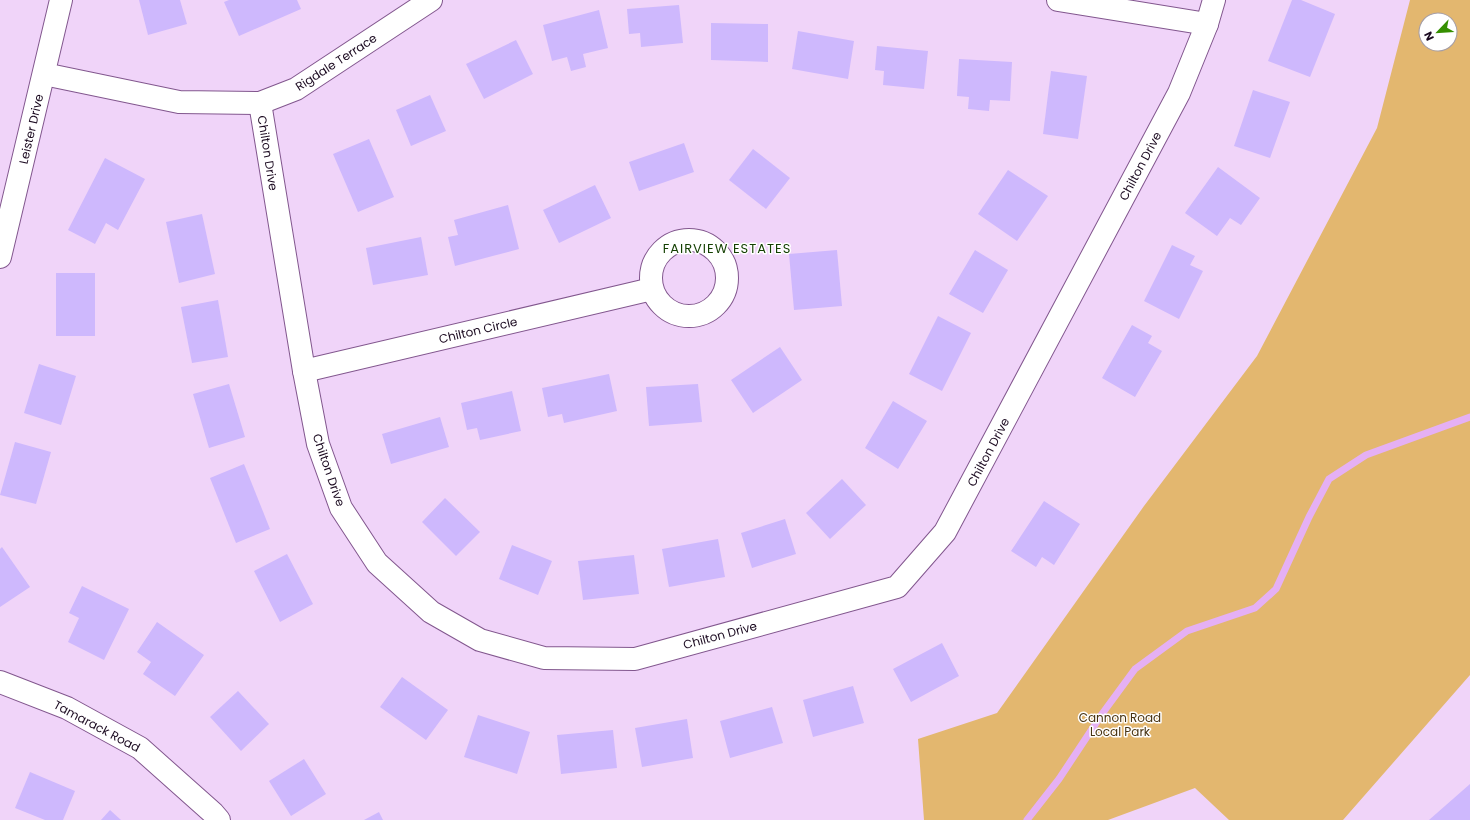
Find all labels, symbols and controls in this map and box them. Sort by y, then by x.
north arrow [1418,12,1458,52]
street label: Rigdale Terrace [292,29,380,95]
text: N [1420,29,1438,43]
street label: Leister Drive [15,92,47,166]
street label: Chilton Drive [254,114,282,192]
street label: Chilton Drive [1115,129,1165,203]
district label: FAIRVIEW ESTATES [663,239,791,258]
street label: Chilton Circle [437,313,519,347]
street label: Chilton Drive [963,415,1013,489]
street label: Chilton Drive [309,431,349,509]
street label: Chilton Drive [681,617,759,653]
street label: Tamarack Road [51,696,143,756]
park label: Cannon Road Local Park [1079,709,1161,740]

